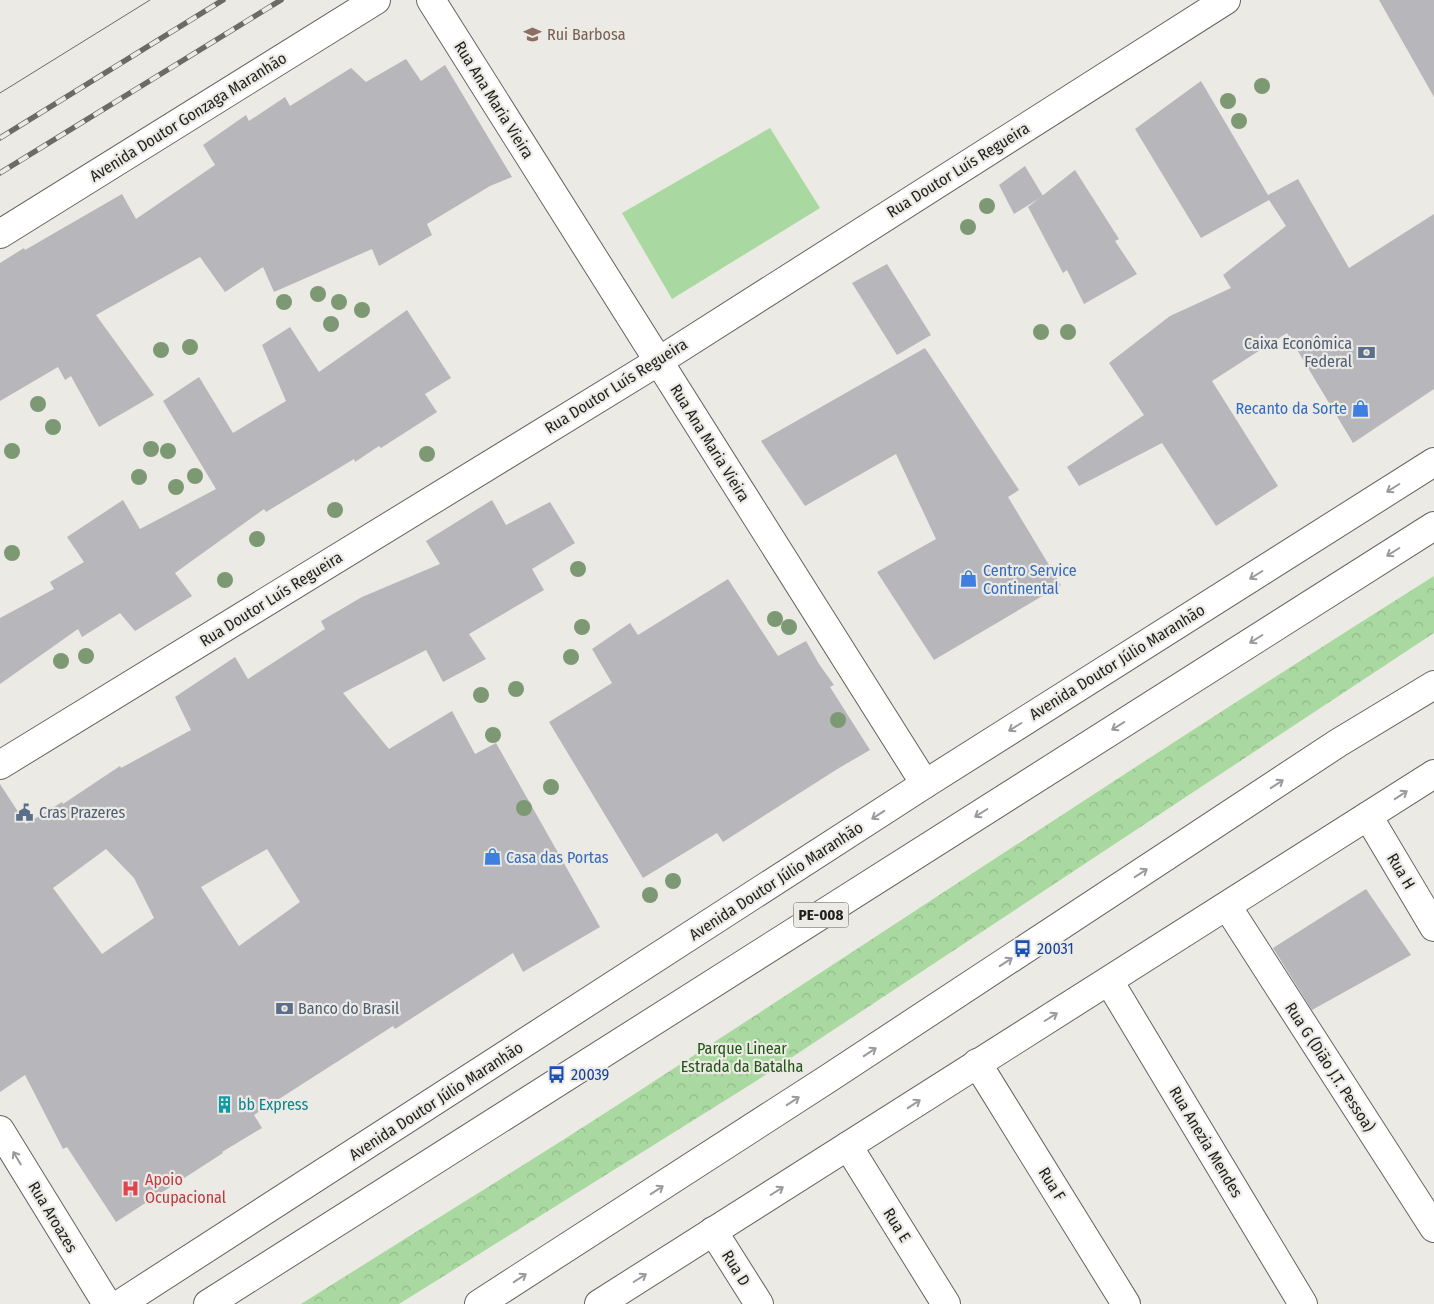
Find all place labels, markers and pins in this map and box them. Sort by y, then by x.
school or university icon: Rui Barbosa [523,24,543,44]
place label: Rui Barbosa [547,25,626,44]
place label: Caixa Econômica Federal [1244,334,1352,371]
bank icon: Caixa Econômica Federal [1356,342,1376,362]
shop icon: Recanto da Sorte [1351,398,1371,418]
place label: Recanto da Sorte [1235,399,1347,418]
place label: Centro Service Continental [983,561,1077,598]
shop icon: Centro Service Continental [959,569,979,589]
public building icon: Cras Prazeres [15,802,35,822]
place label: Cras Prazeres [39,803,125,822]
shop icon: Casa das Portas [482,847,502,867]
place label: Casa das Portas [506,848,609,867]
bus stop icon: 20031 [1013,938,1033,958]
place label: 20031 [1037,939,1074,958]
bank icon: Banco do Brasil [274,998,294,1018]
place label: Banco do Brasil [298,999,399,1018]
bus stop icon: 20039 [547,1064,567,1084]
place label: 20039 [571,1065,610,1084]
building icon: bb Express [214,1094,234,1114]
place label: bb Express [238,1095,309,1114]
place label: Apoio Ocupacional [145,1170,226,1207]
hospital icon: Apoio Ocupacional [121,1178,141,1198]

